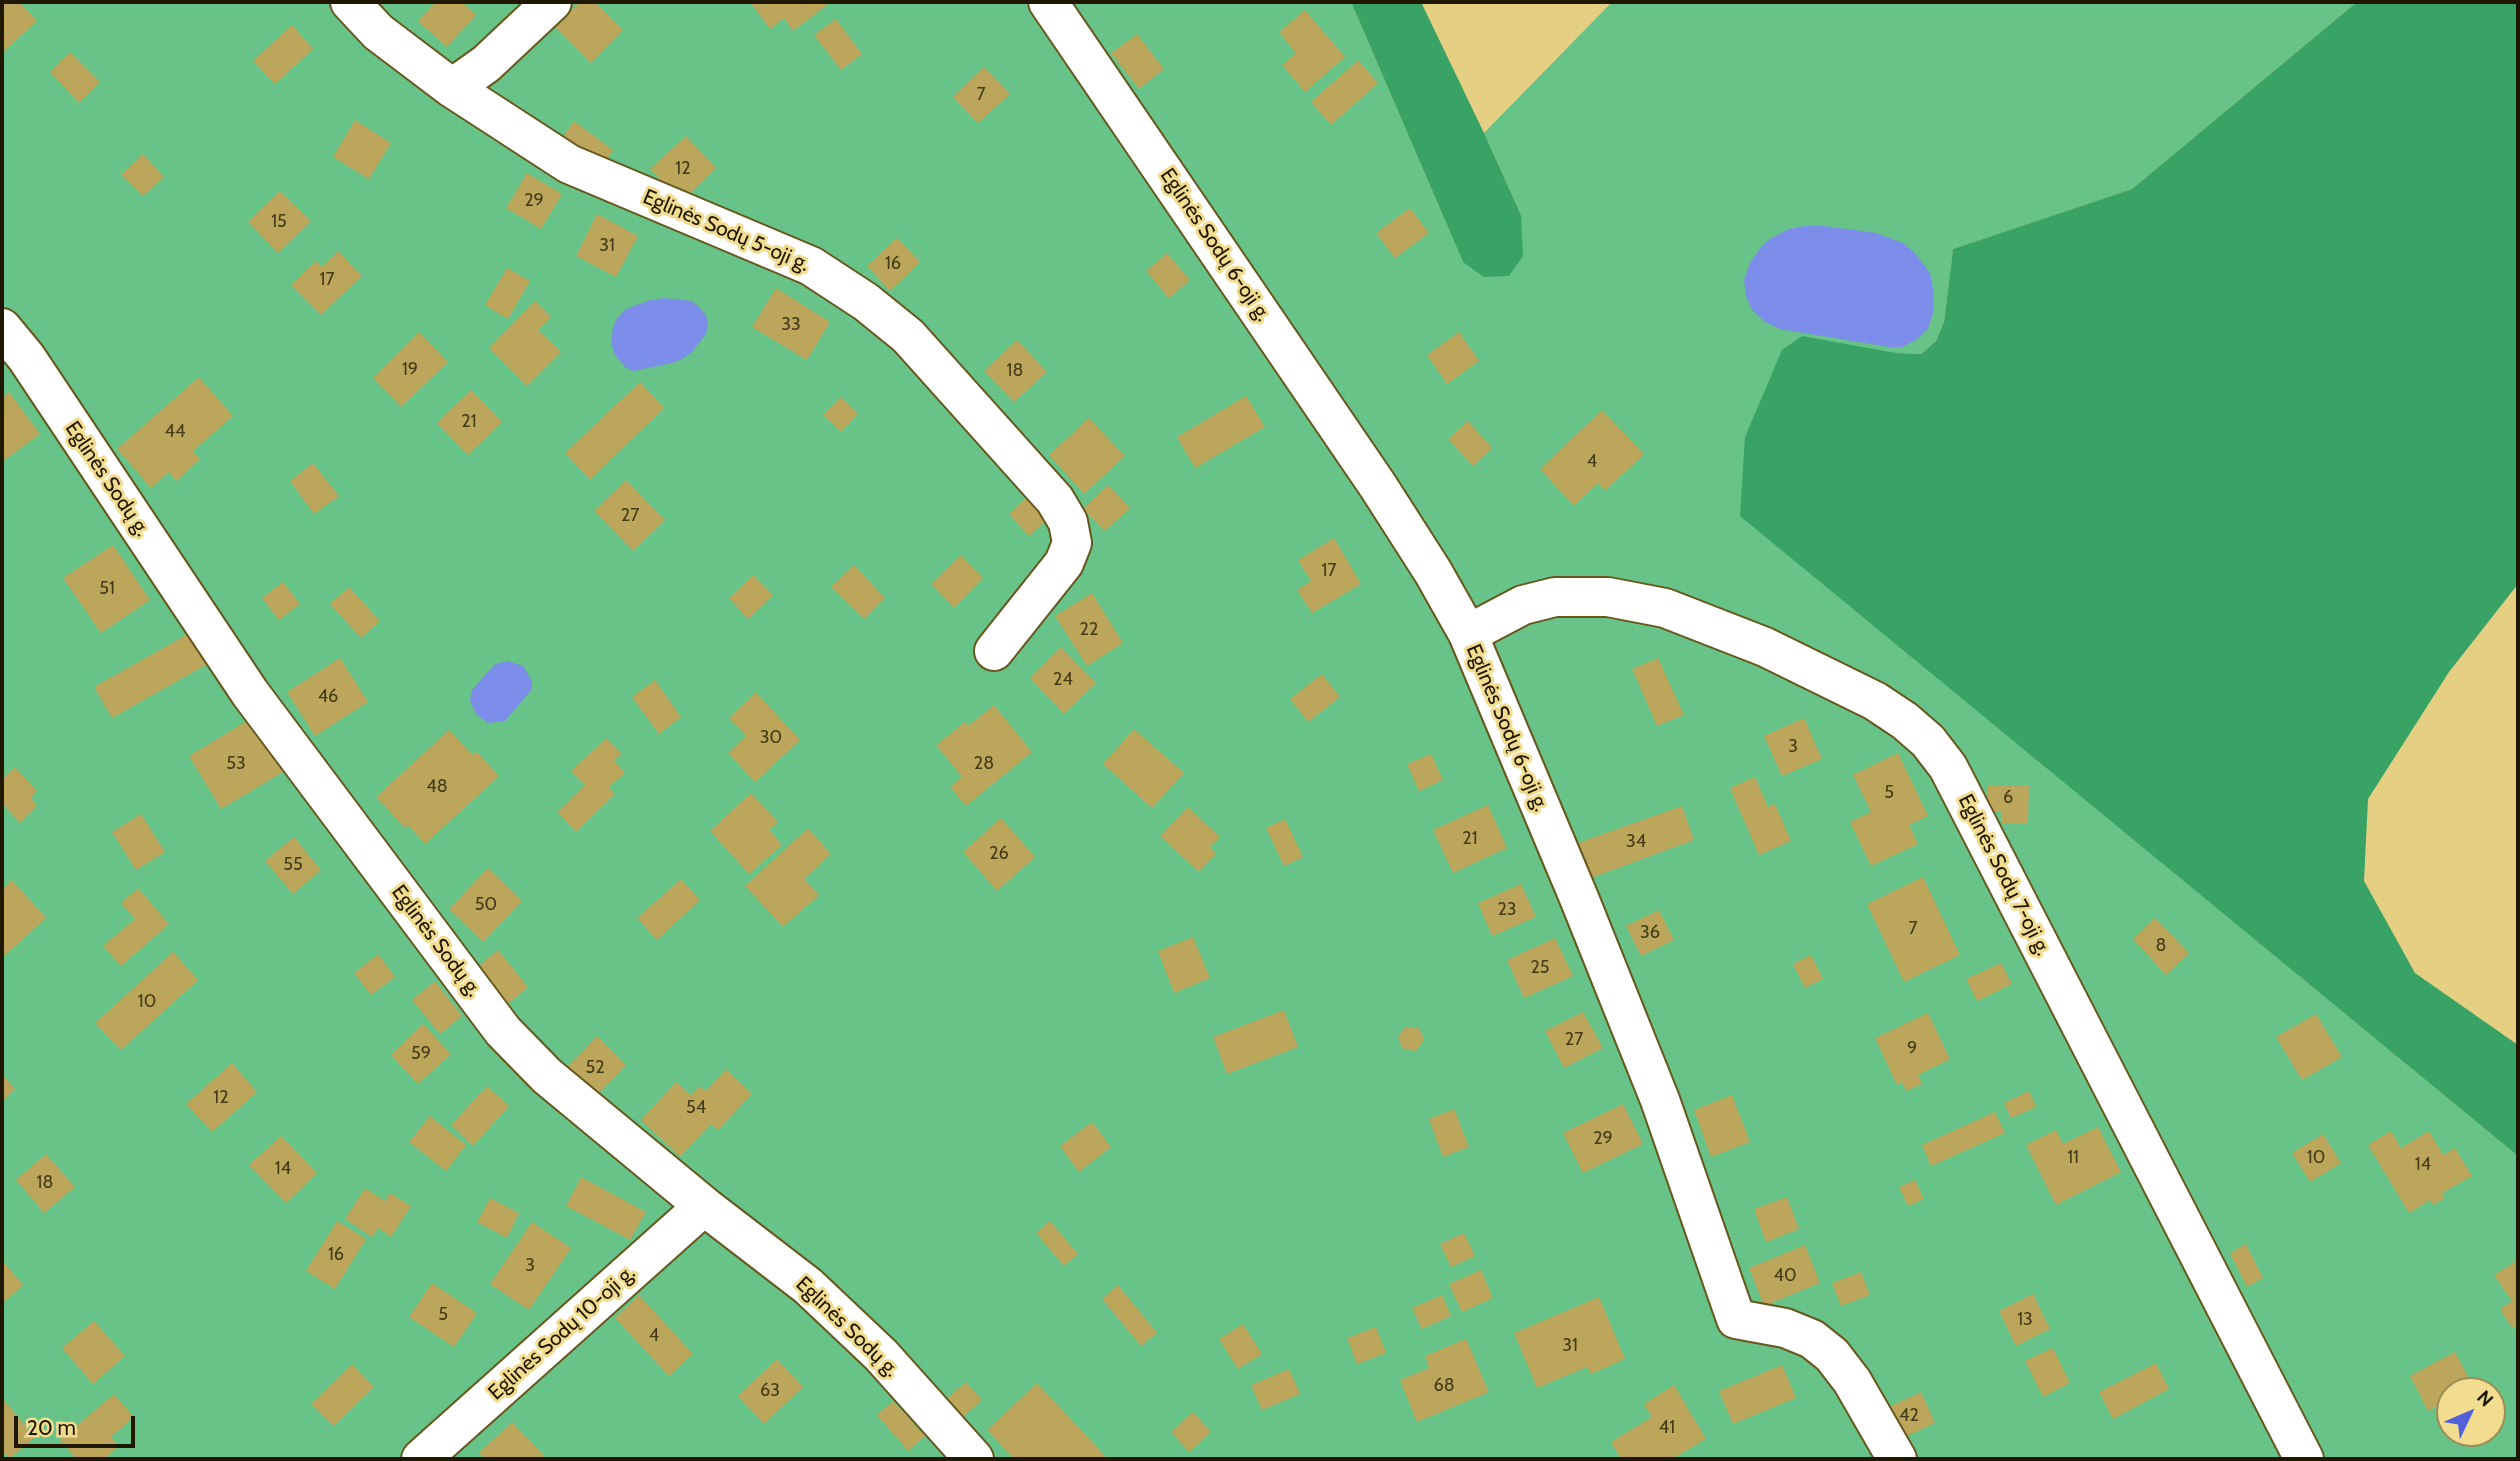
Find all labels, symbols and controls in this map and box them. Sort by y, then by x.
house number: 7 [976,84,986,106]
house number: 12 [675,158,691,180]
street label: Eglinės Sodų 6-oji g. [1154,164,1276,326]
street label: Eglinės Sodų 5-oji g. [639,185,813,277]
house number: 29 [524,190,544,212]
house number: 15 [271,211,287,233]
house number: 31 [599,235,615,257]
house number: 16 [885,253,901,275]
house number: 17 [320,269,334,291]
house number: 33 [781,314,801,336]
house number: 19 [402,359,418,381]
house number: 18 [1007,360,1023,382]
house number: 21 [461,411,477,433]
street label: Eglinės Sodų g. [59,417,155,541]
house number: 44 [165,421,185,443]
house number: 4 [1587,451,1597,473]
house number: 27 [621,505,639,527]
house number: 17 [1322,560,1336,582]
house number: 51 [99,578,115,600]
house number: 22 [1080,619,1098,641]
street label: Eglinės Sodų 6-oji g. [1460,641,1554,815]
house number: 24 [1053,669,1073,691]
house number: 46 [318,686,338,708]
house number: 30 [760,727,782,749]
house number: 3 [1788,736,1798,758]
house number: 53 [226,753,246,775]
house number: 28 [974,753,994,775]
house number: 48 [426,776,448,798]
house number: 5 [1884,782,1894,804]
house number: 6 [2003,787,2013,809]
street label: Eglinės Sodų 7-oji g. [1953,790,2055,960]
house number: 21 [1462,828,1478,850]
house number: 34 [1626,831,1646,853]
house number: 26 [989,843,1009,865]
house number: 55 [283,854,303,876]
street label: Eglinės Sodų g. [386,880,486,1002]
house number: 50 [475,894,497,916]
house number: 23 [1497,899,1517,921]
house number: 7 [1908,918,1918,940]
house number: 36 [1640,922,1660,944]
house number: 8 [2156,935,2166,957]
house number: 25 [1530,957,1550,979]
house number: 10 [138,991,156,1013]
house number: 27 [1565,1029,1583,1051]
house number: 9 [1907,1038,1917,1060]
house number: 59 [411,1043,431,1065]
house number: 52 [585,1057,605,1079]
house number: 12 [213,1087,229,1109]
house number: 54 [686,1097,706,1119]
house number: 29 [1593,1128,1613,1150]
house number: 11 [2067,1147,2079,1169]
house number: 10 [2307,1147,2325,1169]
house number: 14 [2415,1154,2431,1176]
house number: 14 [275,1158,291,1180]
house number: 18 [37,1172,53,1194]
house number: 16 [328,1244,344,1266]
house number: 3 [525,1255,535,1277]
street label: Eglinės Sodų 10-oji g. [483,1261,641,1405]
house number: 40 [1774,1265,1796,1287]
street label: Eglinės Sodų g. [790,1272,904,1382]
house number: 5 [438,1304,448,1326]
house number: 13 [2017,1309,2033,1331]
house number: 4 [649,1325,659,1347]
house number: 31 [1562,1335,1578,1357]
house number: 68 [1433,1375,1455,1397]
north arrow [2436,1377,2506,1447]
house number: 63 [760,1380,780,1402]
text: N [2472,1386,2498,1411]
scale bar [18,1402,138,1446]
house number: 42 [1899,1405,1919,1427]
text: 20 m [27,1415,76,1440]
house number: 41 [1659,1417,1675,1439]

